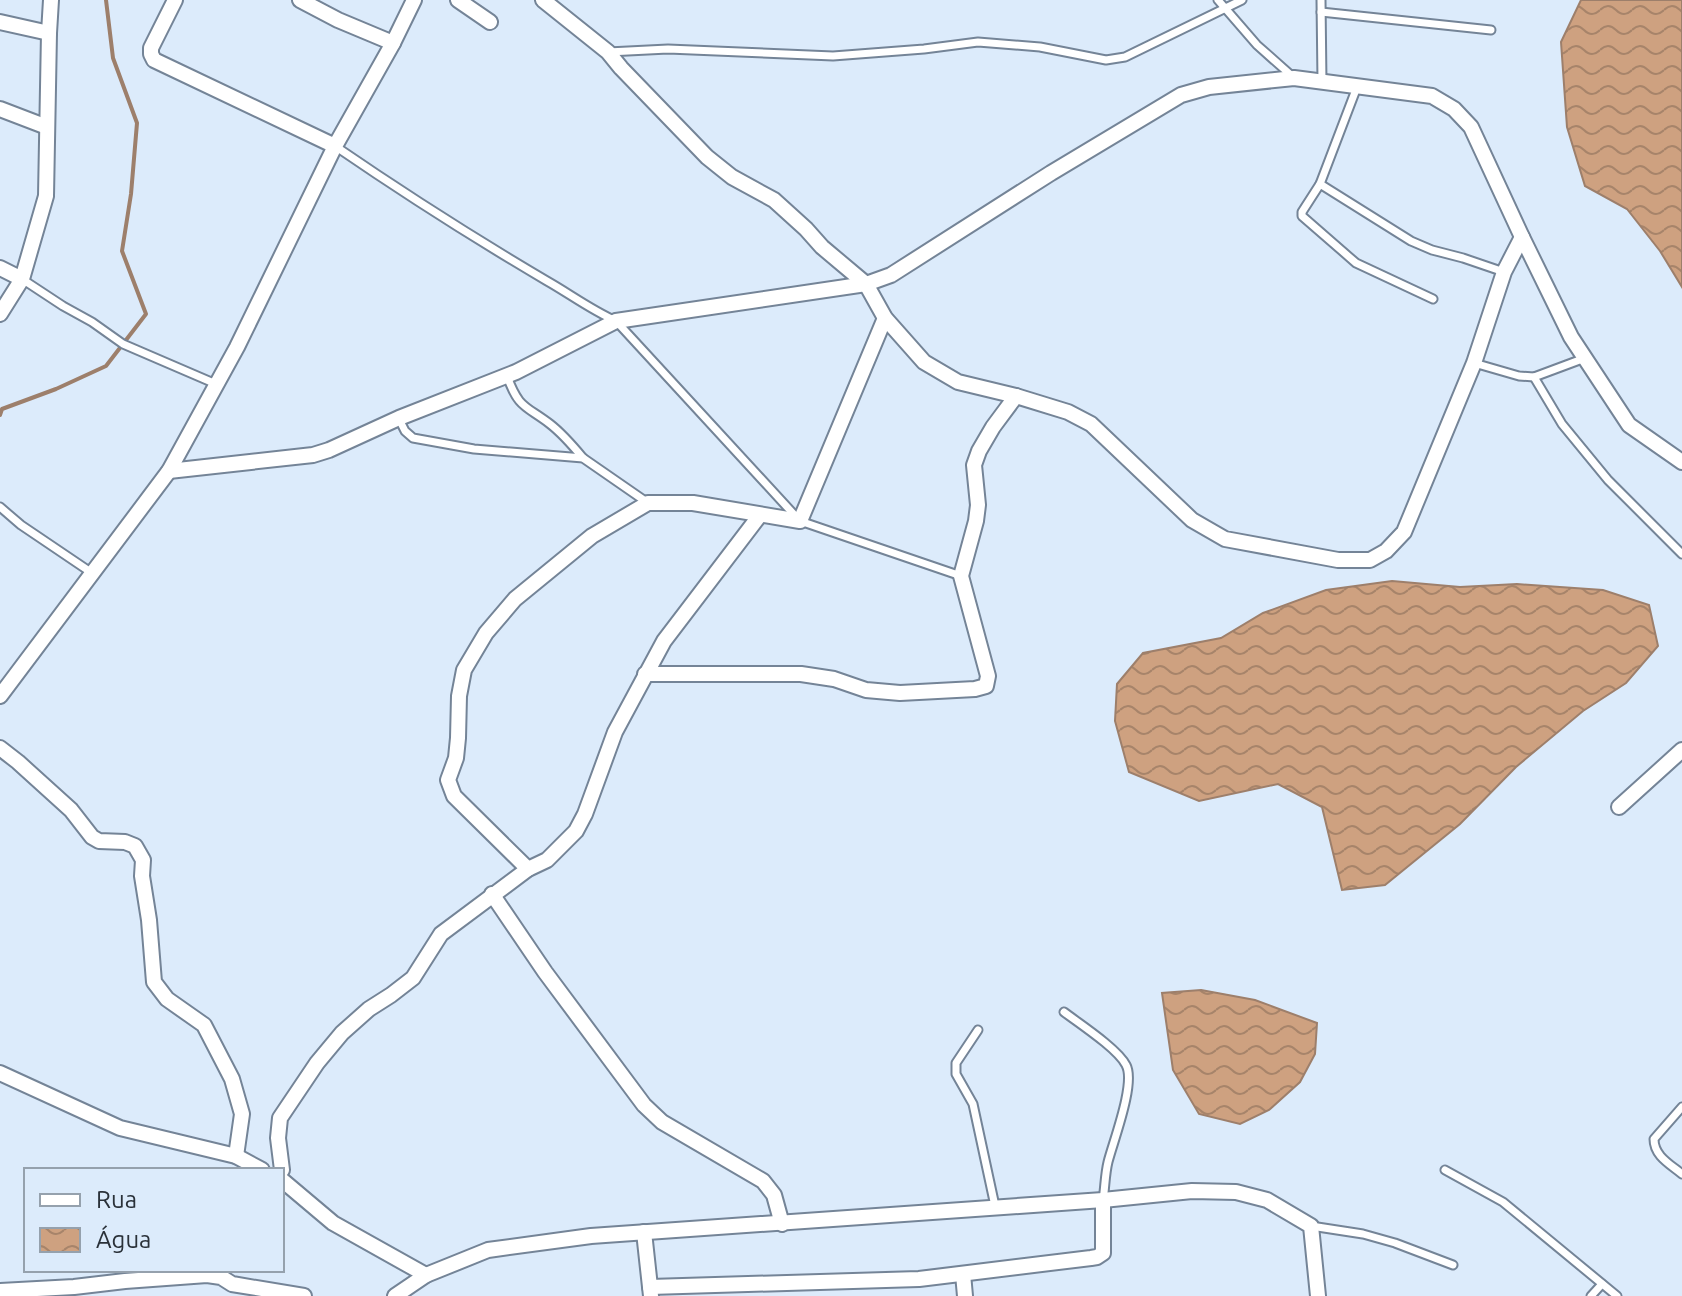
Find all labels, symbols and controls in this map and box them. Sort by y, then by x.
legend [24,1168,284,1272]
text: Rua [96,1186,137,1213]
text: Água [96,1225,151,1253]

